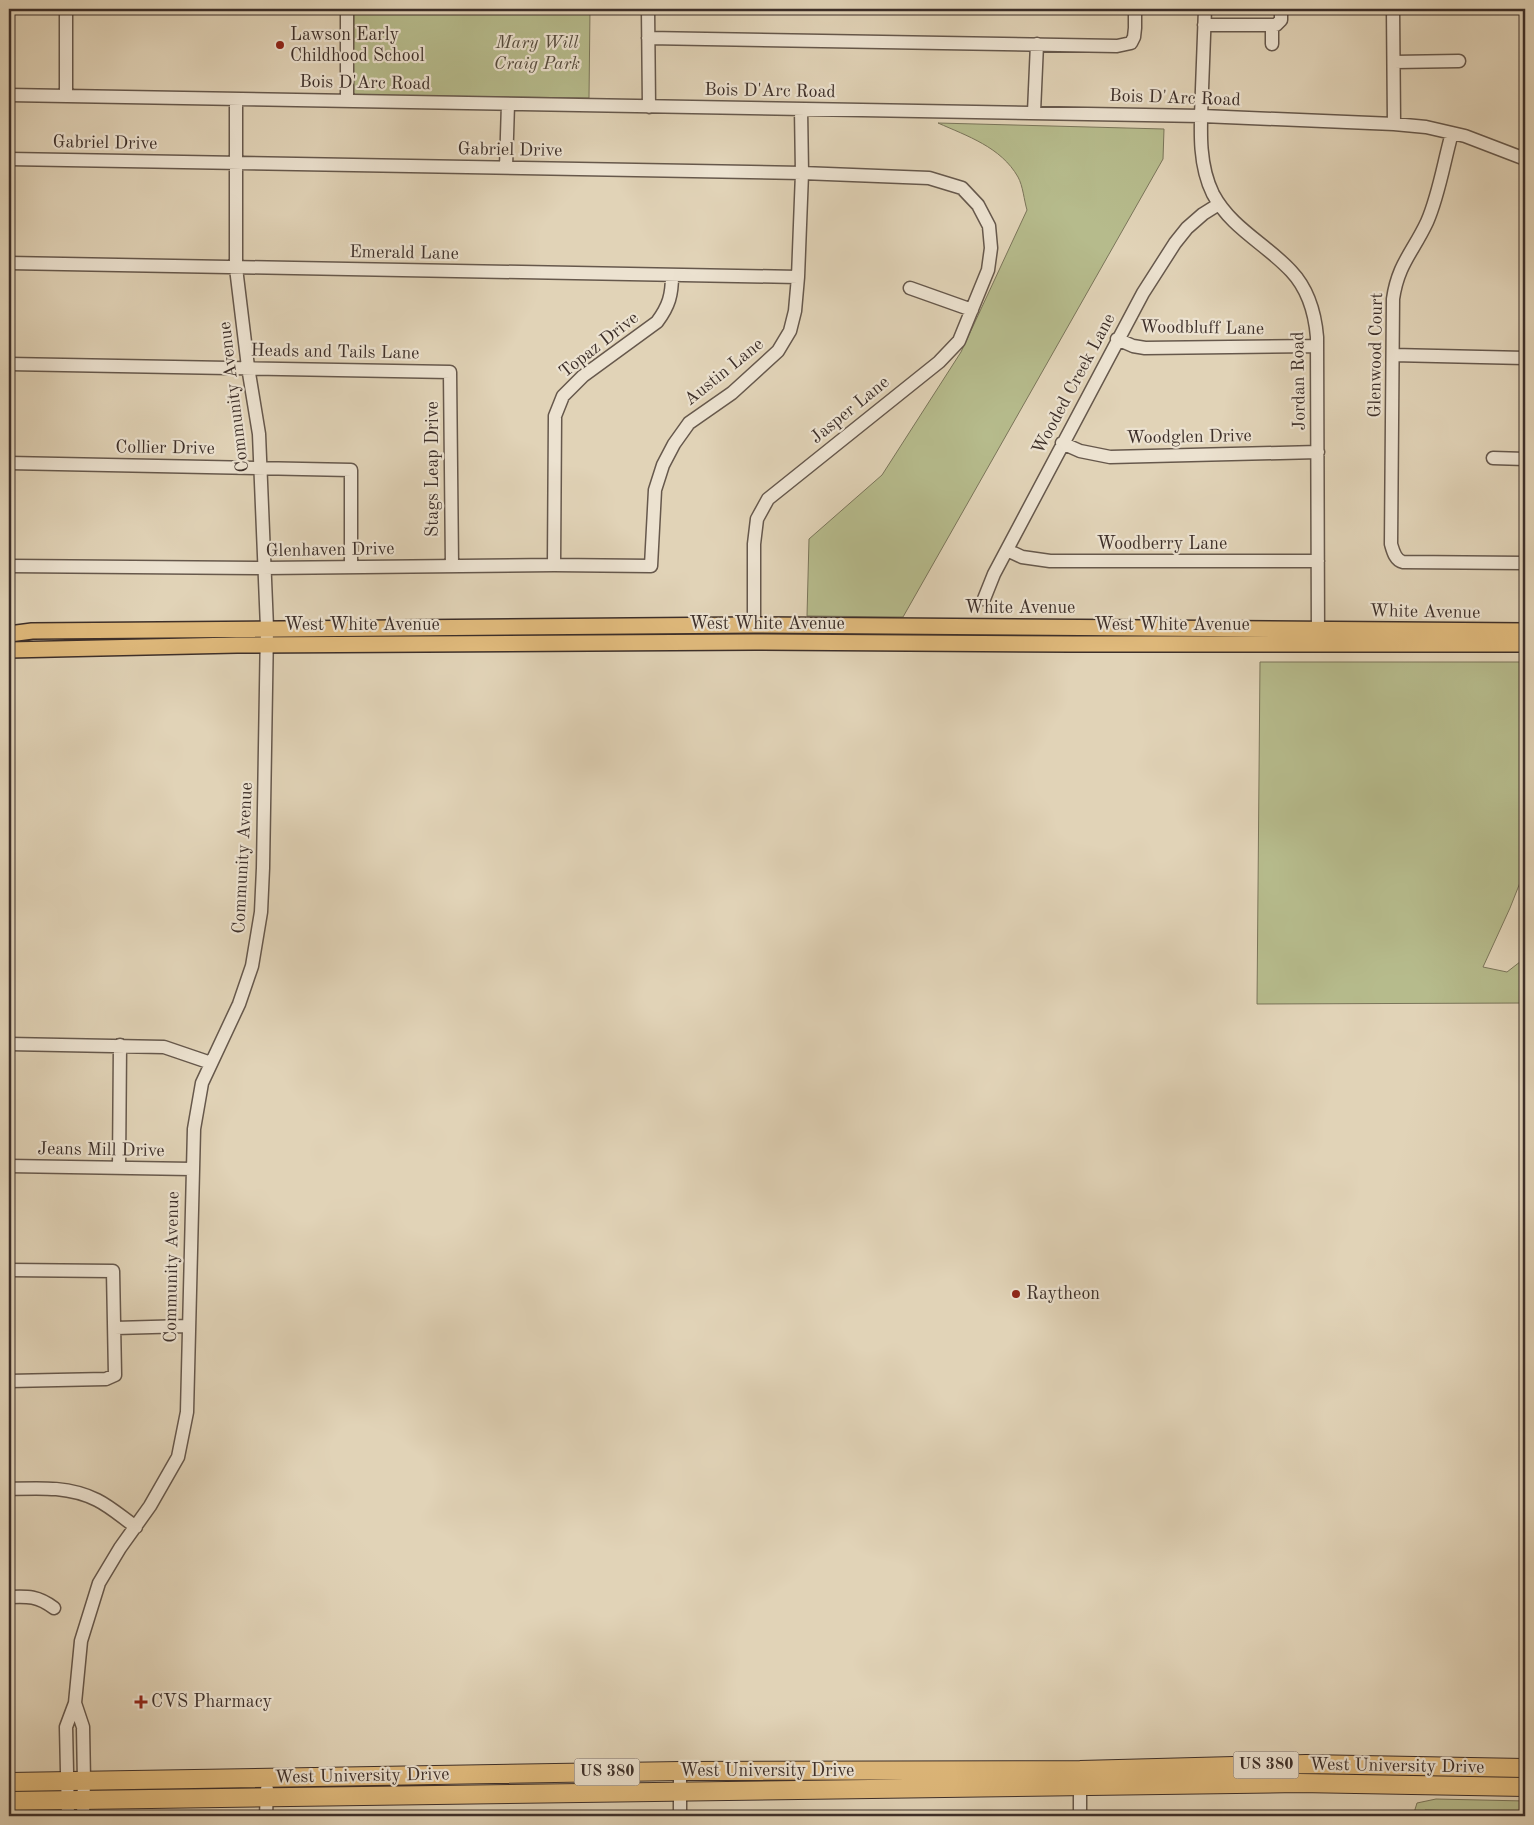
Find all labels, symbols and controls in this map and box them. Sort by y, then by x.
place label: Lawson Early Childhood School [290,26,425,65]
park label: Mary Will Craig Park [494,34,580,73]
marker: Lawson Early Childhood School [274,39,286,51]
street label: Bois D'Arc Road [299,73,431,93]
street label: Bois D'Arc Road [704,81,836,101]
street label: Bois D'Arc Road [1109,87,1241,109]
street label: Gabriel Drive [52,133,158,153]
street label: Gabriel Drive [457,140,563,160]
street label: Emerald Lane [349,243,459,263]
street label: Glenwood Court [1366,292,1386,418]
street label: Topaz Drive [556,309,642,381]
street label: Wooded Creek Lane [1029,311,1119,457]
street label: Woodbluff Lane [1140,318,1264,338]
street label: Community Avenue [216,321,252,473]
street label: Jordan Road [1289,331,1309,431]
street label: Austin Lane [681,335,767,409]
street label: Heads and Tails Lane [250,342,420,362]
street label: Jasper Lane [807,373,893,447]
street label: Stags Leap Drive [424,401,442,537]
street label: Woodglen Drive [1126,427,1252,447]
street label: Collier Drive [115,438,215,458]
street label: Woodberry Lane [1097,535,1227,553]
street label: Glenhaven Drive [265,540,395,560]
street label: White Avenue [965,599,1075,617]
street label: White Avenue [1370,602,1480,622]
street label: West White Avenue [689,615,845,633]
street label: West White Avenue [284,616,440,634]
street label: West White Avenue [1094,616,1250,634]
street label: Community Avenue [230,782,256,934]
street label: Jeans Mill Drive [37,1140,165,1160]
street label: Community Avenue [162,1191,182,1343]
place label: Raytheon [1026,1285,1100,1303]
marker: Raytheon [1010,1288,1022,1300]
place label: CVS Pharmacy [151,1693,272,1711]
marker: CVS Pharmacy [135,1696,147,1708]
road number: US 380 [1234,1752,1298,1778]
street label: West University Drive [1310,1755,1484,1777]
road number: US 380 [574,1758,640,1785]
street label: West University Drive [680,1762,854,1780]
street label: West University Drive [275,1765,449,1787]

